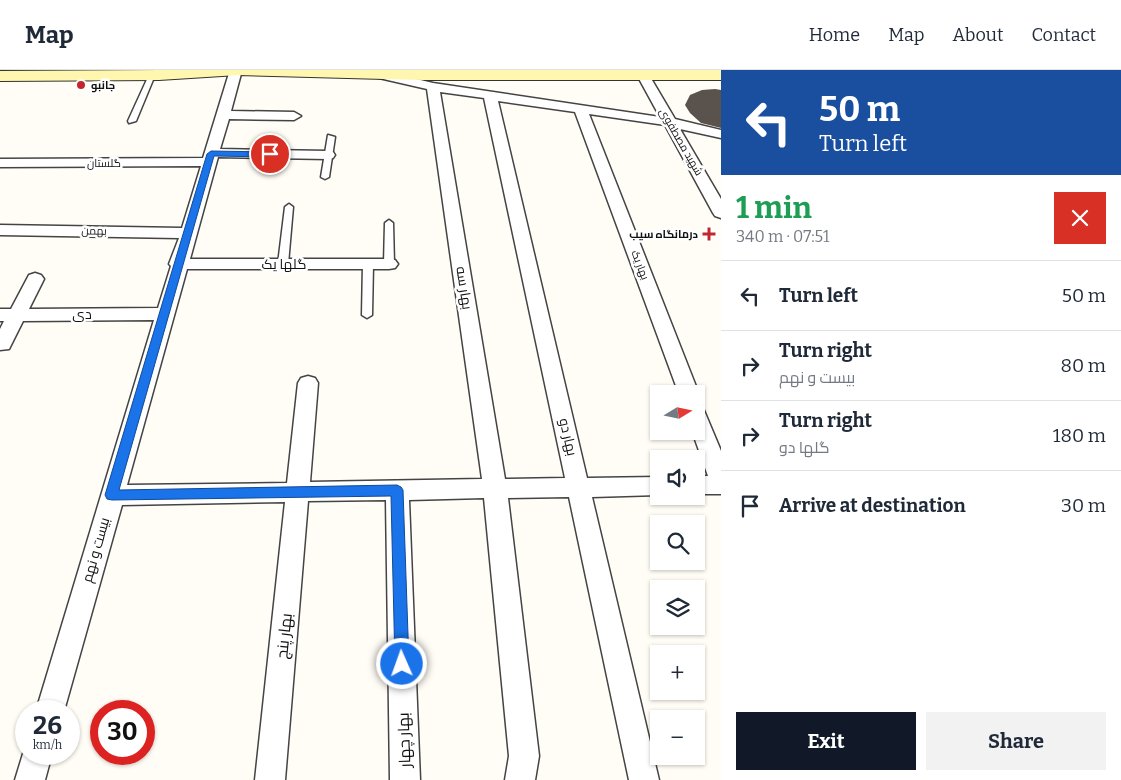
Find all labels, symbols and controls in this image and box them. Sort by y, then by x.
text: Map [25,21,74,49]
text: Home [809,24,860,46]
text: Map [888,24,924,46]
text: About [952,24,1003,46]
text: Contact [1031,24,1096,46]
marker: جانبو [75,79,87,91]
place label: جانبو [91,79,115,93]
text: 50 m [819,88,900,130]
icon: left [736,90,801,155]
street label: شهید مصطفوی [656,106,706,178]
text: Turn left [819,130,907,157]
pin [249,133,291,175]
icon: arrive [256,140,284,168]
street label: گلستان [87,157,121,170]
text: 1 min [736,190,812,226]
button: close [1054,192,1106,244]
street label: بهمن [81,224,107,238]
marker: درمانگاه سیب [702,227,716,241]
text: 340 m · 07:51 [736,227,829,246]
place label: درمانگاه سیب [629,228,698,241]
street label: بهار یک [628,248,652,282]
street label: گلها یک [261,256,307,273]
street label: بهار سه [452,265,476,311]
icon: left [736,282,764,310]
text: Turn left [779,284,858,307]
text: 50 m [1062,284,1106,307]
street label: دی [72,306,92,323]
text: Turn right [779,339,872,362]
icon: right [736,352,764,380]
text: 80 m [1060,354,1106,377]
text: بیست و نهم [779,368,855,387]
north arrow [650,385,705,440]
map controls [650,385,705,765]
text: Turn right [779,409,872,432]
street label: بهار دو [555,417,581,457]
icon: right [736,422,764,450]
text: 180 m [1053,424,1106,447]
text: گلها دو [779,438,830,457]
button: sound [650,450,705,505]
icon: arrive [736,492,764,520]
text: Arrive at destination [779,494,966,517]
text: 30 m [1061,494,1106,517]
button: search [650,515,705,570]
street label: بیست و نهم [79,516,114,585]
button: layers [650,580,705,635]
street label: بهار پنج [272,612,298,660]
position arrow [375,637,427,689]
button: + [650,645,705,700]
speed limit sign: 30 [90,700,155,765]
button: − [650,710,705,765]
text: 26 [33,711,62,741]
street label: بهار چهار [394,712,416,769]
button: Exit [736,712,916,770]
button: Share [926,712,1106,770]
text: km/h [33,738,62,752]

